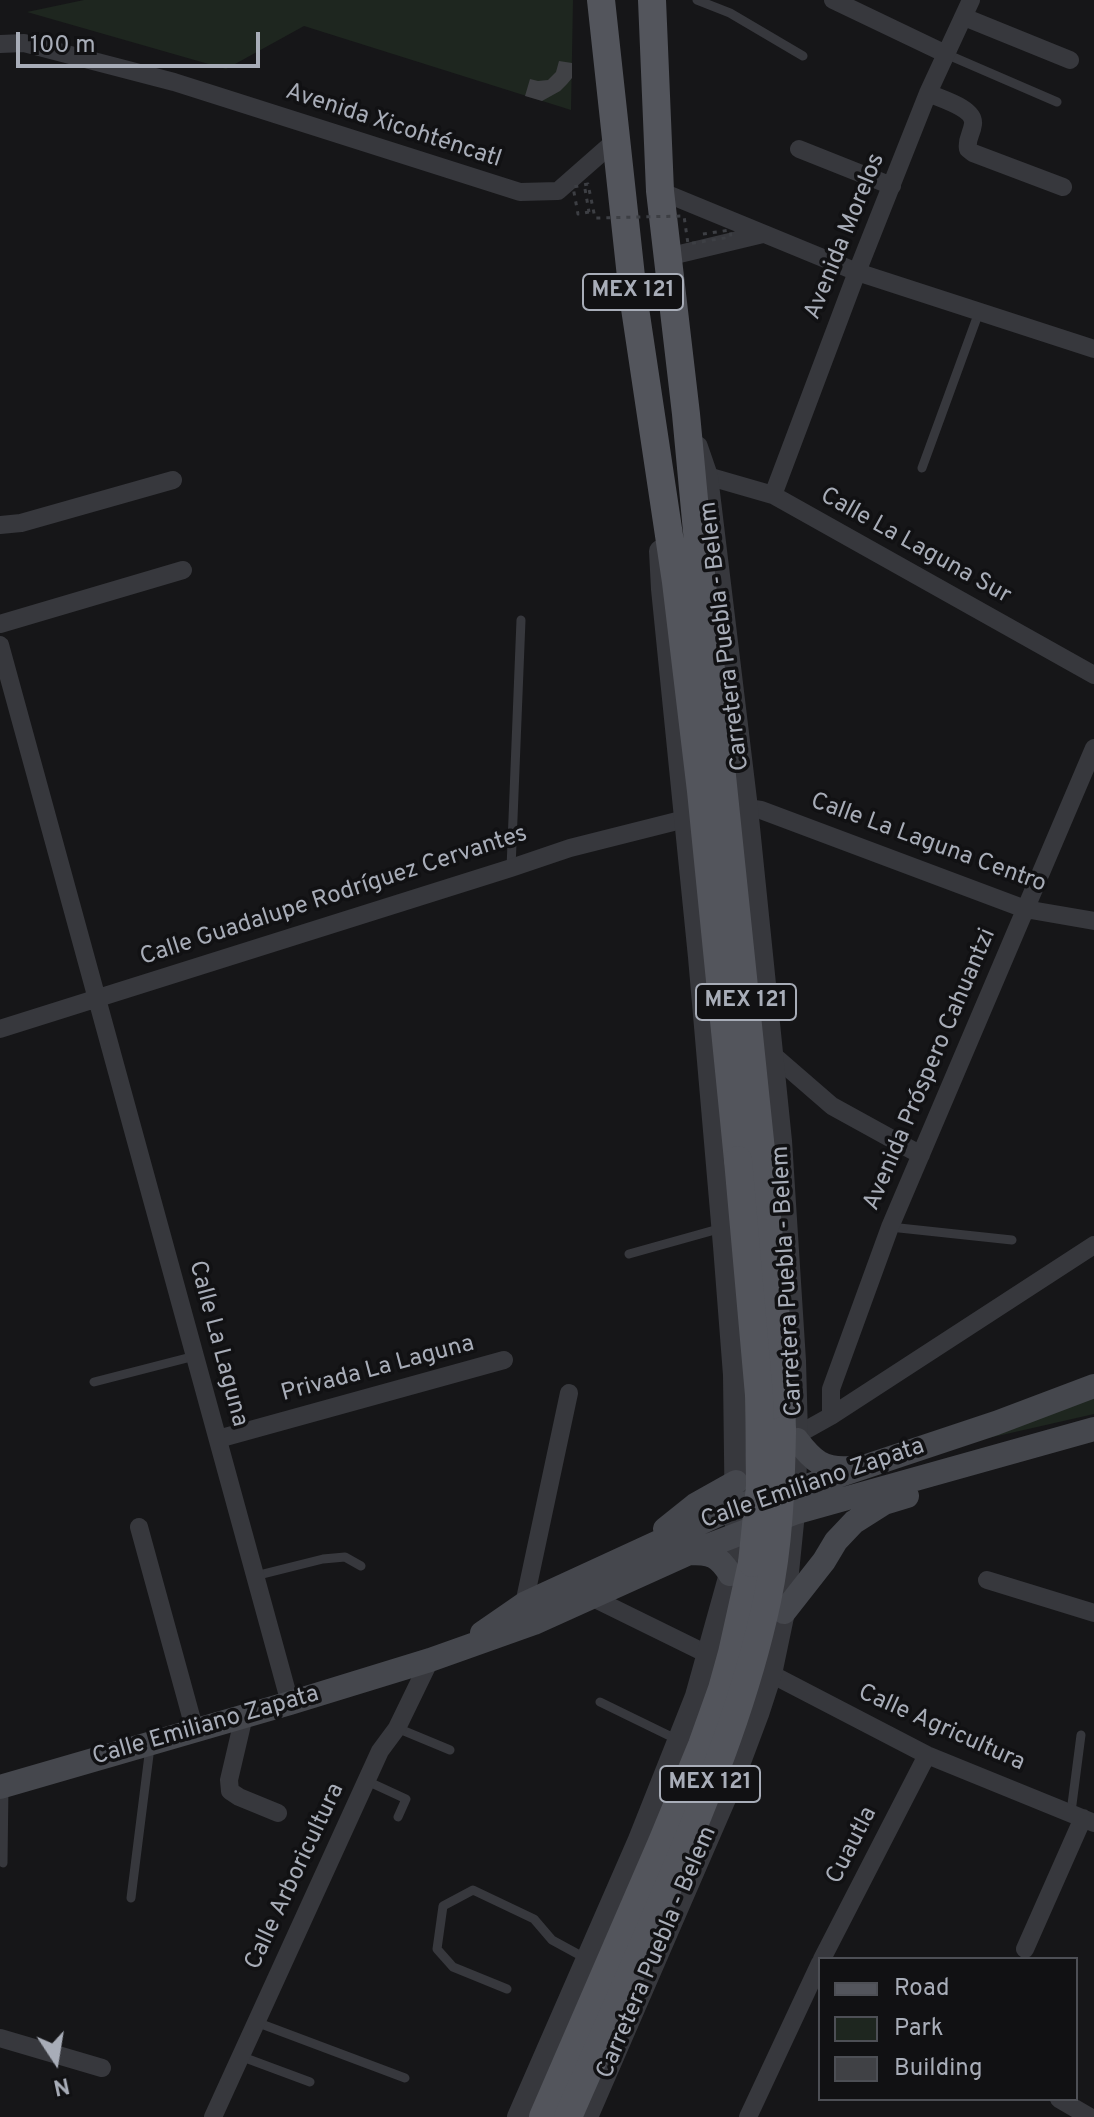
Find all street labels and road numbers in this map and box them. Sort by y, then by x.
street label: Avenida Xicohténcatl [281,79,505,175]
street label: Avenida Morelos [800,150,892,324]
road number: MEX 121 [583,274,683,310]
street label: Calle La Laguna Sur [815,483,1015,611]
street label: Carretera Puebla - Belem [695,500,757,772]
street label: Calle La Laguna Centro [806,788,1050,900]
street label: Calle Guadalupe Rodríguez Cervantes [137,821,531,973]
street label: Avenida Próspero Cahuantzi [858,925,1004,1215]
road number: MEX 121 [696,984,796,1020]
street label: Carretera Puebla - Belem [768,1145,810,1417]
street label: Calle La Laguna [181,1258,253,1430]
street label: Privada La Laguna [278,1330,478,1410]
street label: Calle Emiliano Zapata [698,1433,928,1537]
street label: Calle Agricultura [853,1679,1029,1779]
street label: Calle Emiliano Zapata [89,1681,323,1773]
road number: MEX 121 [660,1766,760,1802]
street label: Calle Arboricultura [240,1779,352,1975]
street label: Cuautla [821,1803,885,1889]
street label: Carretera Puebla - Belem [592,1823,724,2083]

